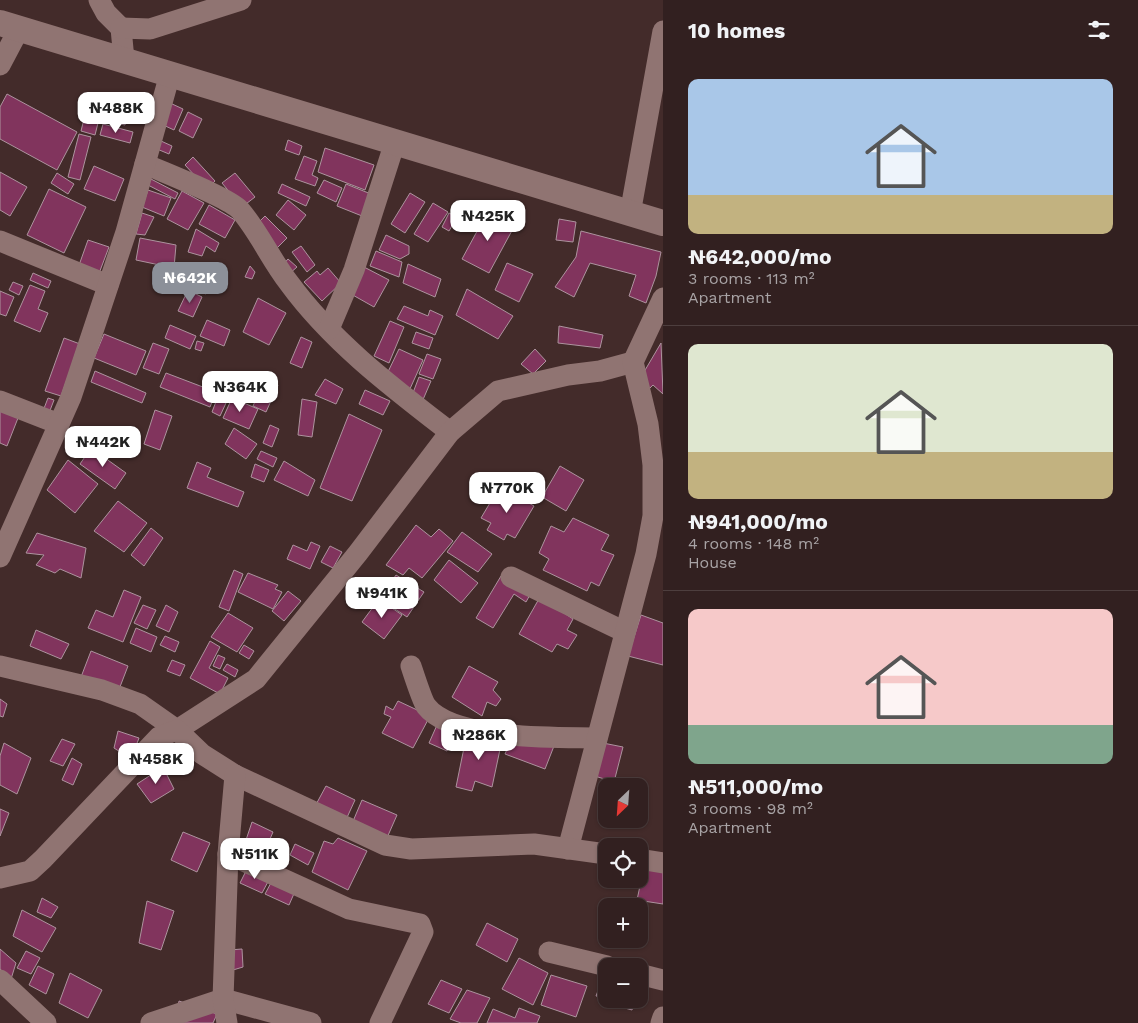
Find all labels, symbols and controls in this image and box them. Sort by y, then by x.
icon: filters [1085,16,1113,44]
text: 10 homes [688,18,785,43]
pin: ₦488K [81,92,151,134]
text: ₦488K [89,98,143,117]
icon: home [856,111,946,201]
pin: ₦425K [453,200,523,242]
text: ₦425K [461,206,515,225]
text: ₦642,000/mo [688,244,831,269]
pin: ₦642K [155,262,225,304]
text: ₦642K [163,268,217,287]
text: 3 rooms · 113 m² [688,269,815,288]
text: Apartment [688,288,771,307]
pin: ₦364K [205,370,275,413]
text: ₦364K [213,377,267,396]
icon: home [856,377,946,467]
pin: ₦442K [68,426,138,468]
text: ₦442K [76,432,130,451]
pin: ₦770K [472,472,542,514]
text: ₦770K [480,478,534,497]
text: ₦941,000/mo [688,509,828,534]
text: 4 rooms · 148 m² [688,534,819,553]
text: House [688,553,737,572]
pin: ₦941K [347,576,417,619]
text: ₦941K [357,583,407,602]
icon: home [856,642,946,732]
pin: ₦286K [444,718,514,761]
text: ₦286K [452,725,506,744]
pin: ₦458K [121,742,191,785]
text: ₦458K [129,749,183,768]
text: ₦511,000/mo [688,774,823,799]
north arrow [598,778,648,828]
map controls [598,778,648,1008]
text: 3 rooms · 98 m² [688,799,813,818]
text: Apartment [688,818,771,837]
pin: ₦511K [220,838,290,880]
button: locate [598,838,648,888]
text: ₦511K [231,844,279,863]
button: + [598,898,648,948]
button: − [598,958,648,1008]

